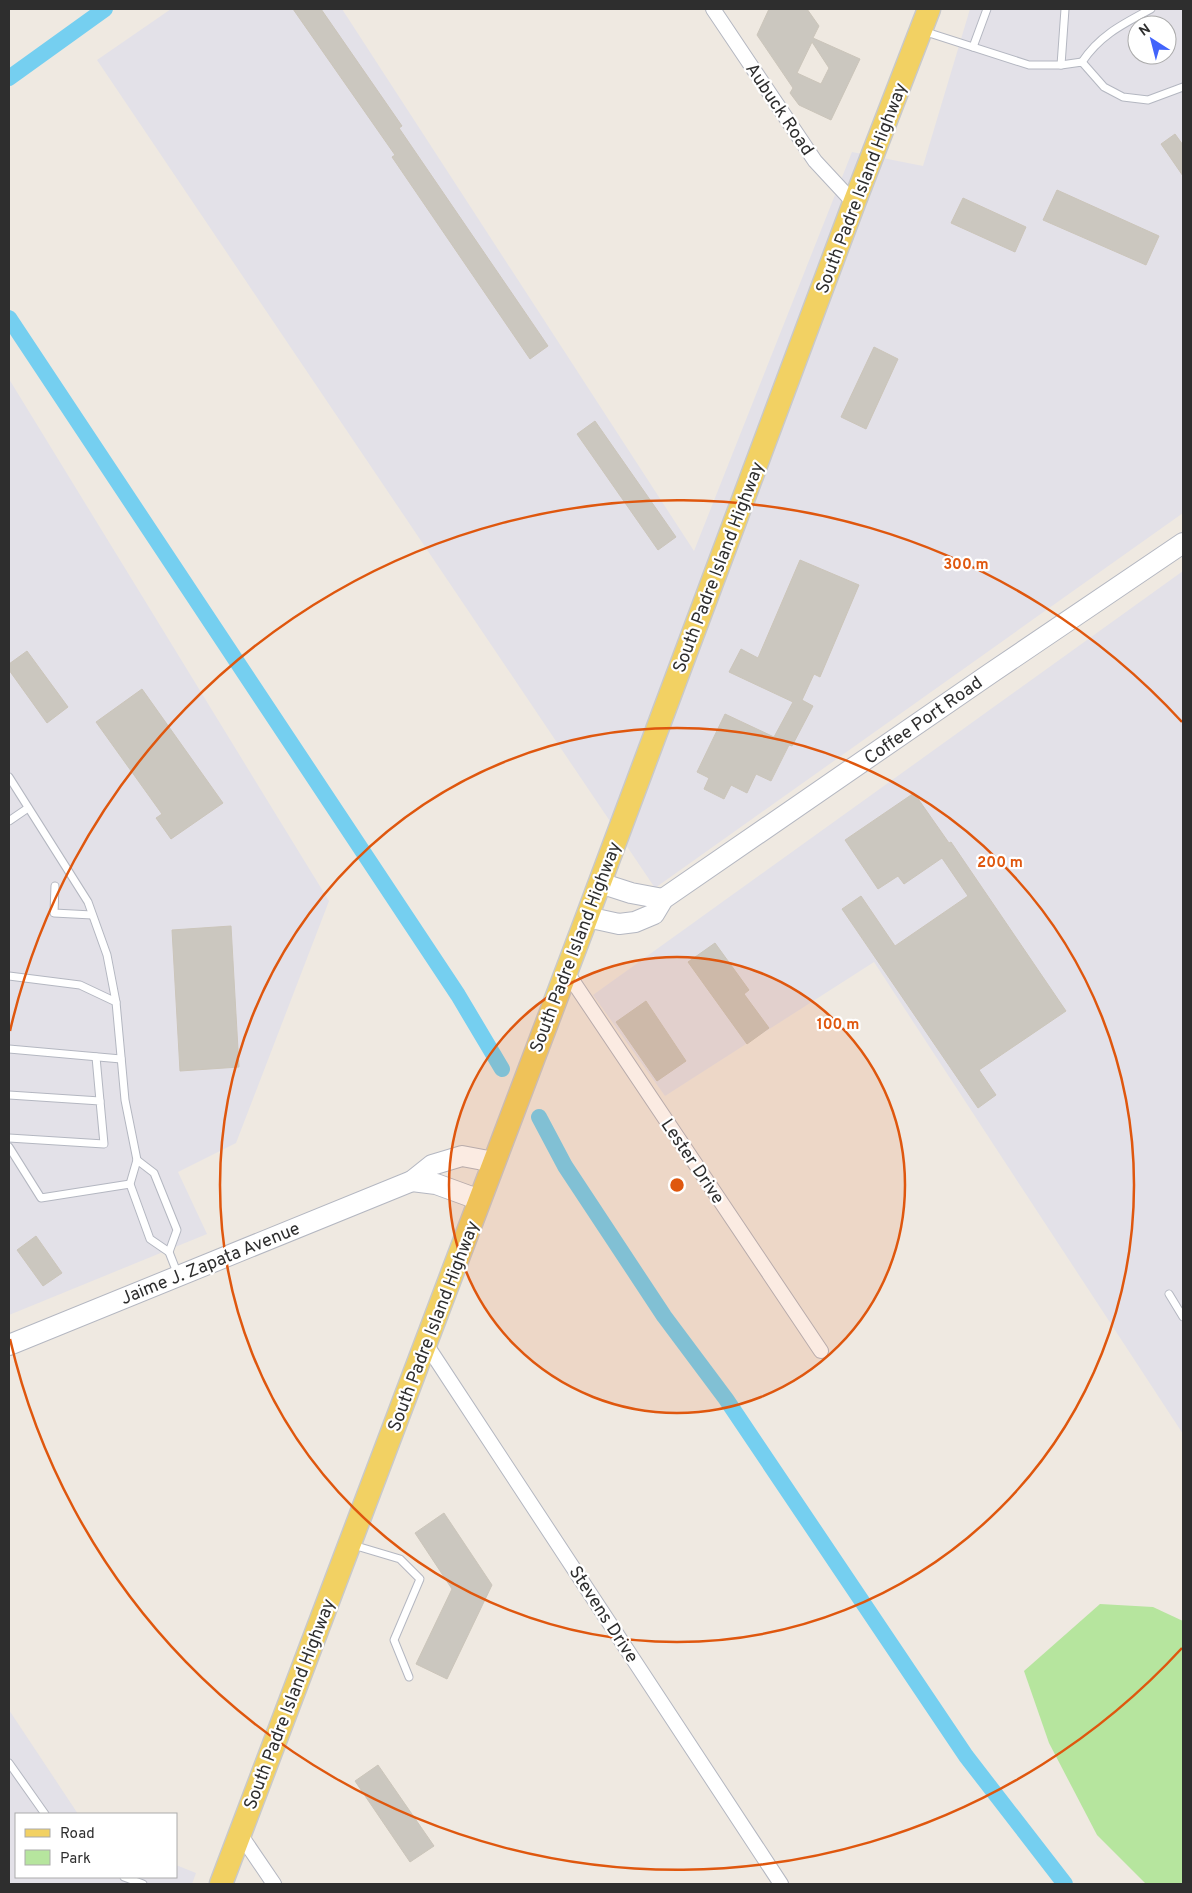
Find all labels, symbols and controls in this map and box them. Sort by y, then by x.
north arrow [1127,15,1177,65]
text: N [1136,21,1154,41]
street label: Aubuck Road [739,59,818,161]
street label: South Padre Island Highway [812,80,913,297]
street label: South Padre Island Highway [669,459,770,676]
text: 300 m [943,556,989,575]
street label: Coffee Port Road [860,672,987,771]
street label: South Padre Island Highway [526,839,627,1056]
text: 200 m [977,854,1023,873]
text: 100 m [817,1016,859,1035]
street label: Lester Drive [655,1115,729,1209]
centre of rings [668,1176,686,1194]
street label: Jaime J. Zapata Avenue [117,1218,304,1311]
street label: South Padre Island Highway [384,1218,485,1435]
street label: Stevens Drive [563,1562,643,1668]
street label: South Padre Island Highway [240,1596,341,1813]
legend [15,1813,178,1878]
text: Road [60,1825,95,1844]
text: Park [60,1850,91,1869]

